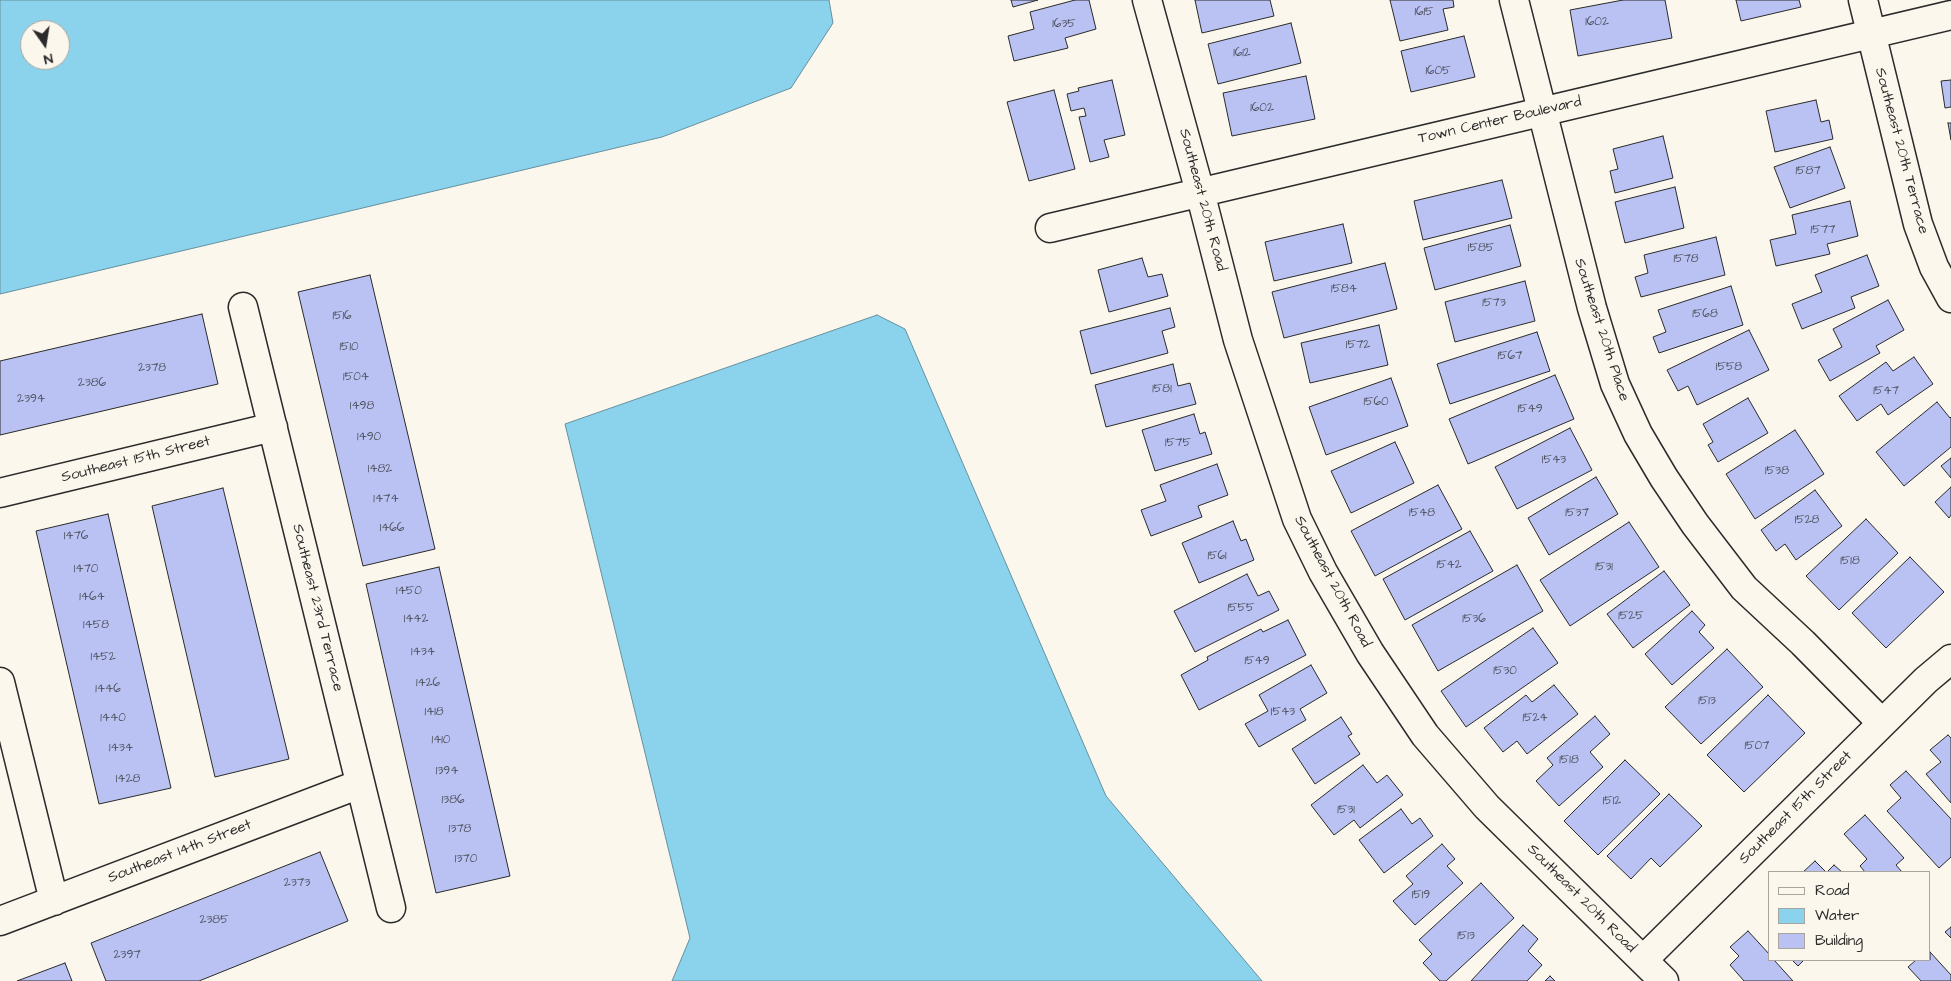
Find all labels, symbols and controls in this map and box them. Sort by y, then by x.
house number: 1615 [1414,5,1434,19]
house number: 1602 [1585,15,1609,29]
house number: 1635 [1052,17,1076,31]
north arrow [20,20,70,70]
house number: 1612 [1233,46,1251,60]
text: N [42,48,55,69]
house number: 1605 [1425,64,1451,78]
street label: Southeast 20th Terrace [1870,66,1932,236]
street label: Town Center Boulevard [1417,93,1583,149]
house number: 1602 [1250,101,1274,115]
street label: Southeast 20th Road [1174,127,1230,273]
house number: 1587 [1795,164,1821,178]
house number: 1577 [1811,223,1835,237]
house number: 1585 [1468,241,1494,255]
house number: 1578 [1673,252,1699,266]
street label: Southeast 20th Place [1569,256,1633,404]
house number: 1584 [1331,282,1357,296]
house number: 1573 [1482,296,1506,310]
house number: 1568 [1692,307,1718,321]
house number: 1516 [332,309,352,323]
house number: 1572 [1346,338,1370,352]
house number: 1510 [339,340,359,354]
house number: 1567 [1498,349,1522,363]
house number: 1558 [1716,360,1742,374]
house number: 2378 [138,361,166,375]
house number: 1504 [343,370,369,384]
house number: 2386 [78,376,106,390]
house number: 1581 [1152,382,1172,396]
house number: 1547 [1873,384,1899,398]
house number: 2394 [17,392,45,406]
house number: 1560 [1363,395,1389,409]
house number: 1498 [350,399,374,413]
house number: 1549 [1517,402,1543,416]
house number: 1490 [357,430,381,444]
street label: Southeast 15th Street [60,433,212,487]
house number: 1575 [1165,436,1191,450]
house number: 1543 [1542,453,1566,467]
house number: 1482 [368,462,392,476]
house number: 1538 [1765,464,1789,478]
house number: 1474 [373,492,399,506]
house number: 1548 [1409,506,1435,520]
house number: 1537 [1565,506,1589,520]
street label: Southeast 20th Road [1290,513,1374,651]
house number: 1528 [1795,513,1819,527]
house number: 1466 [380,521,404,535]
street label: Southeast 23rd Terrace [287,522,347,694]
house number: 1476 [64,529,88,543]
house number: 1561 [1207,549,1227,563]
house number: 1518 [1840,554,1860,568]
house number: 1542 [1436,558,1462,572]
house number: 1531 [1595,560,1613,574]
house number: 1470 [74,562,98,576]
house number: 1450 [396,584,422,598]
house number: 1464 [79,590,105,604]
house number: 1555 [1227,601,1255,615]
house number: 1525 [1618,609,1644,623]
house number: 1442 [404,612,428,626]
house number: 1536 [1462,612,1486,626]
house number: 1458 [83,618,109,632]
house number: 1434 [411,645,435,659]
house number: 1452 [90,650,116,664]
house number: 1549 [1244,654,1270,668]
house number: 1530 [1493,664,1517,678]
house number: 1426 [416,676,440,690]
house number: 1446 [95,682,121,696]
house number: 1513 [1698,694,1716,708]
house number: 1418 [424,705,444,719]
house number: 1543 [1271,705,1295,719]
house number: 1440 [100,711,126,725]
house number: 1524 [1522,711,1548,725]
house number: 1410 [432,733,450,747]
house number: 1507 [1745,739,1769,753]
house number: 1434 [109,741,133,755]
street label: Southeast 15th Street [1736,748,1856,868]
house number: 1518 [1559,753,1579,767]
house number: 1394 [436,764,458,778]
house number: 1428 [116,772,140,786]
house number: 1386 [442,793,464,807]
house number: 1512 [1603,794,1621,808]
house number: 1531 [1337,803,1355,817]
street label: Southeast 14th Street [106,816,254,888]
house number: 1378 [449,822,471,836]
street label: Southeast 20th Road [1523,841,1639,957]
house number: 1370 [455,852,477,866]
legend [1768,871,1931,961]
house number: 2373 [284,876,310,890]
text: Road [1815,880,1849,901]
house number: 1519 [1412,888,1430,902]
text: Water [1815,905,1859,926]
house number: 2385 [199,913,229,927]
house number: 1513 [1457,929,1475,943]
text: Building [1815,930,1863,951]
house number: 2397 [113,948,141,962]

